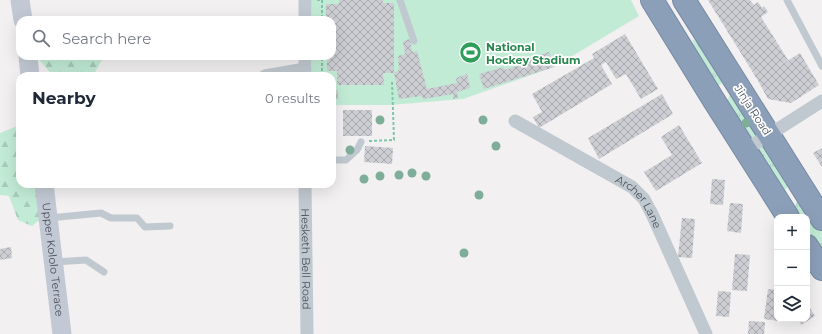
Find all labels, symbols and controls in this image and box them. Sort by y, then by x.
search box [16,16,336,60]
icon: search [30,27,52,49]
text: Search here [62,29,151,48]
sports icon: National Hockey Stadium [457,40,483,66]
place label: National Hockey Stadium [486,40,581,67]
street label: Jinja Road [731,81,774,138]
text: Nearby [32,88,96,108]
text: 0 results [265,90,320,106]
street label: Archer Lane [613,172,665,231]
street label: Upper Kololo Terrace [39,202,67,318]
street label: Hesketh Bell Road [298,208,314,310]
map controls [774,214,810,322]
button: + [774,214,810,250]
button: − [774,250,810,286]
button: layers [774,286,810,322]

